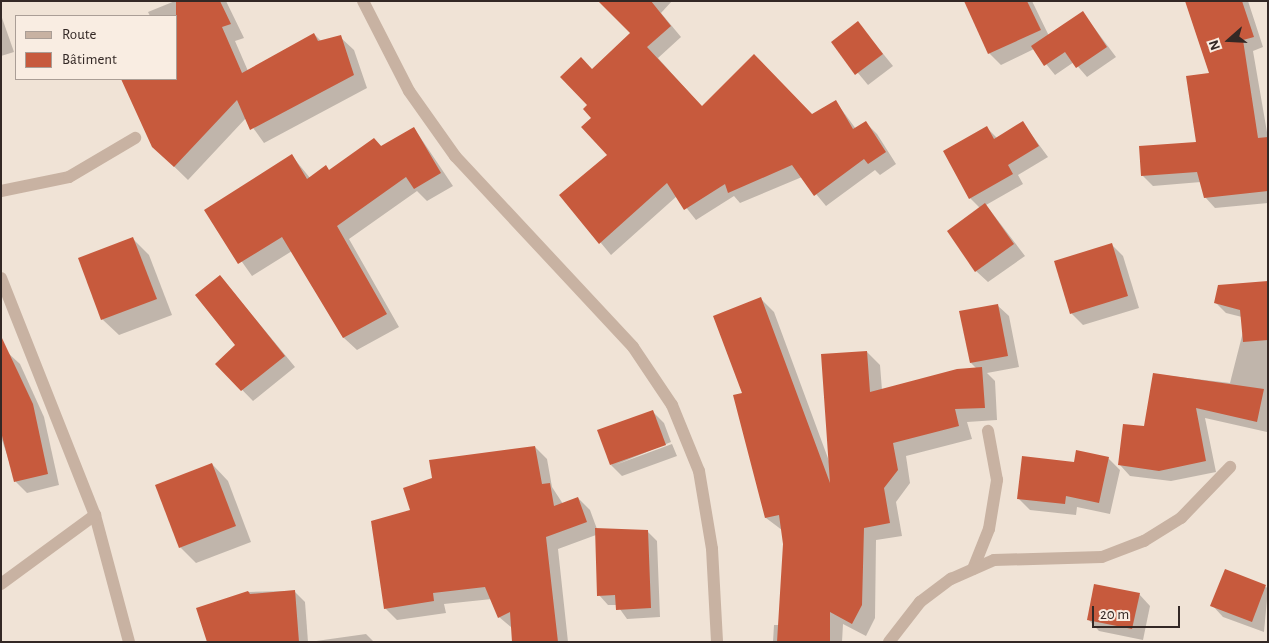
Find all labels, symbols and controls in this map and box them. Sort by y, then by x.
legend [15,15,178,80]
north arrow [1204,15,1254,65]
text: Route [62,27,96,42]
text: N [1207,38,1223,52]
text: Bâtiment [62,52,117,67]
scale bar [1094,596,1182,628]
text: 20 m [1100,607,1129,622]

